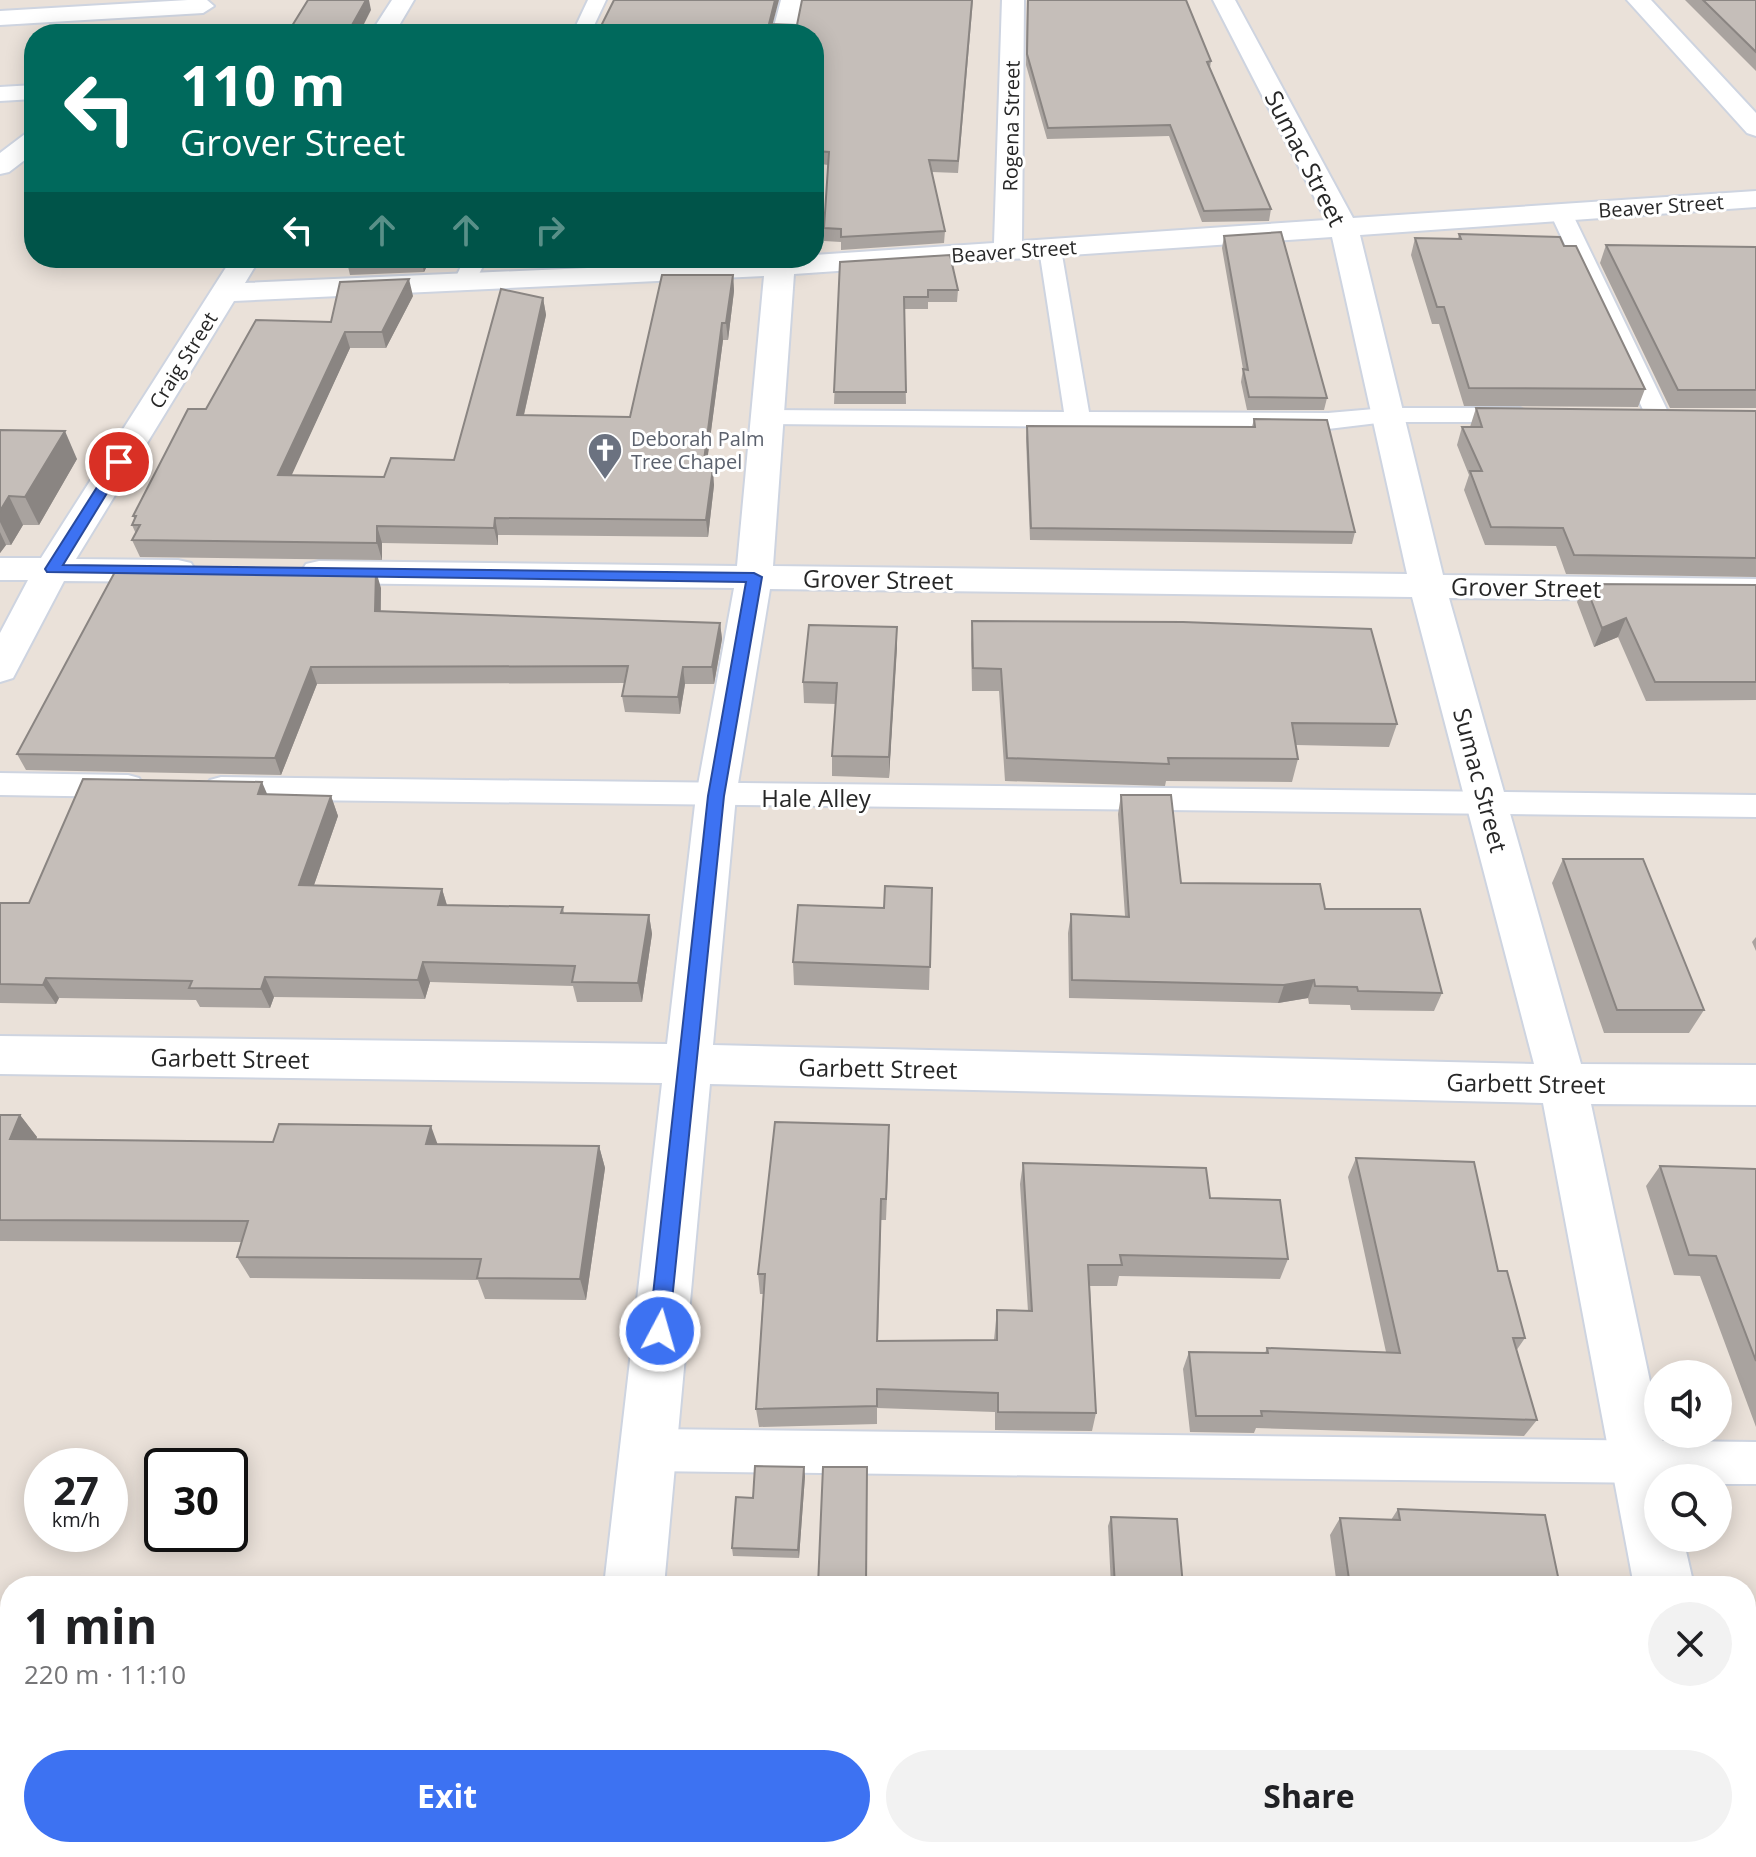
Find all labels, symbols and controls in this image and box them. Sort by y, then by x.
text: 110 m [180,46,346,122]
icon: left [48,56,152,160]
street label: Rogena Street [996,60,1026,192]
street label: Sumac Street [1258,84,1354,232]
text: Grover Street [180,118,405,167]
street label: Beaver Street [1597,188,1725,224]
icon: left [276,208,320,252]
icon: ahead [360,208,404,252]
icon: ahead [444,208,488,252]
icon: right [528,208,572,252]
street label: Beaver Street [950,233,1078,269]
street label: Craig Street [143,307,223,413]
place label: Deborah Palm Tree Chapel [631,425,764,475]
pin [85,428,153,496]
church icon: Deborah Palm Tree Chapel [586,431,624,481]
icon: arrive [97,440,141,484]
street label: Grover Street [803,561,953,597]
street label: Grover Street [1451,569,1601,605]
street label: Sumac Street [1446,704,1516,856]
street label: Hale Alley [761,781,872,814]
street label: Garbett Street [150,1040,310,1076]
street label: Garbett Street [798,1050,958,1086]
street label: Garbett Street [1446,1065,1606,1101]
position arrow [618,1289,702,1373]
map controls [1644,1360,1732,1552]
button: sound [1644,1360,1732,1448]
speed limit sign: 30 [144,1448,248,1552]
text: 27 [53,1462,99,1517]
button: search [1644,1464,1732,1552]
text: km/h [52,1506,100,1533]
text: 1 min [24,1593,157,1658]
button: close [1648,1602,1732,1686]
text: 220 m · 11:10 [24,1656,186,1692]
button: Exit [24,1750,870,1842]
button: Share [886,1750,1732,1842]

